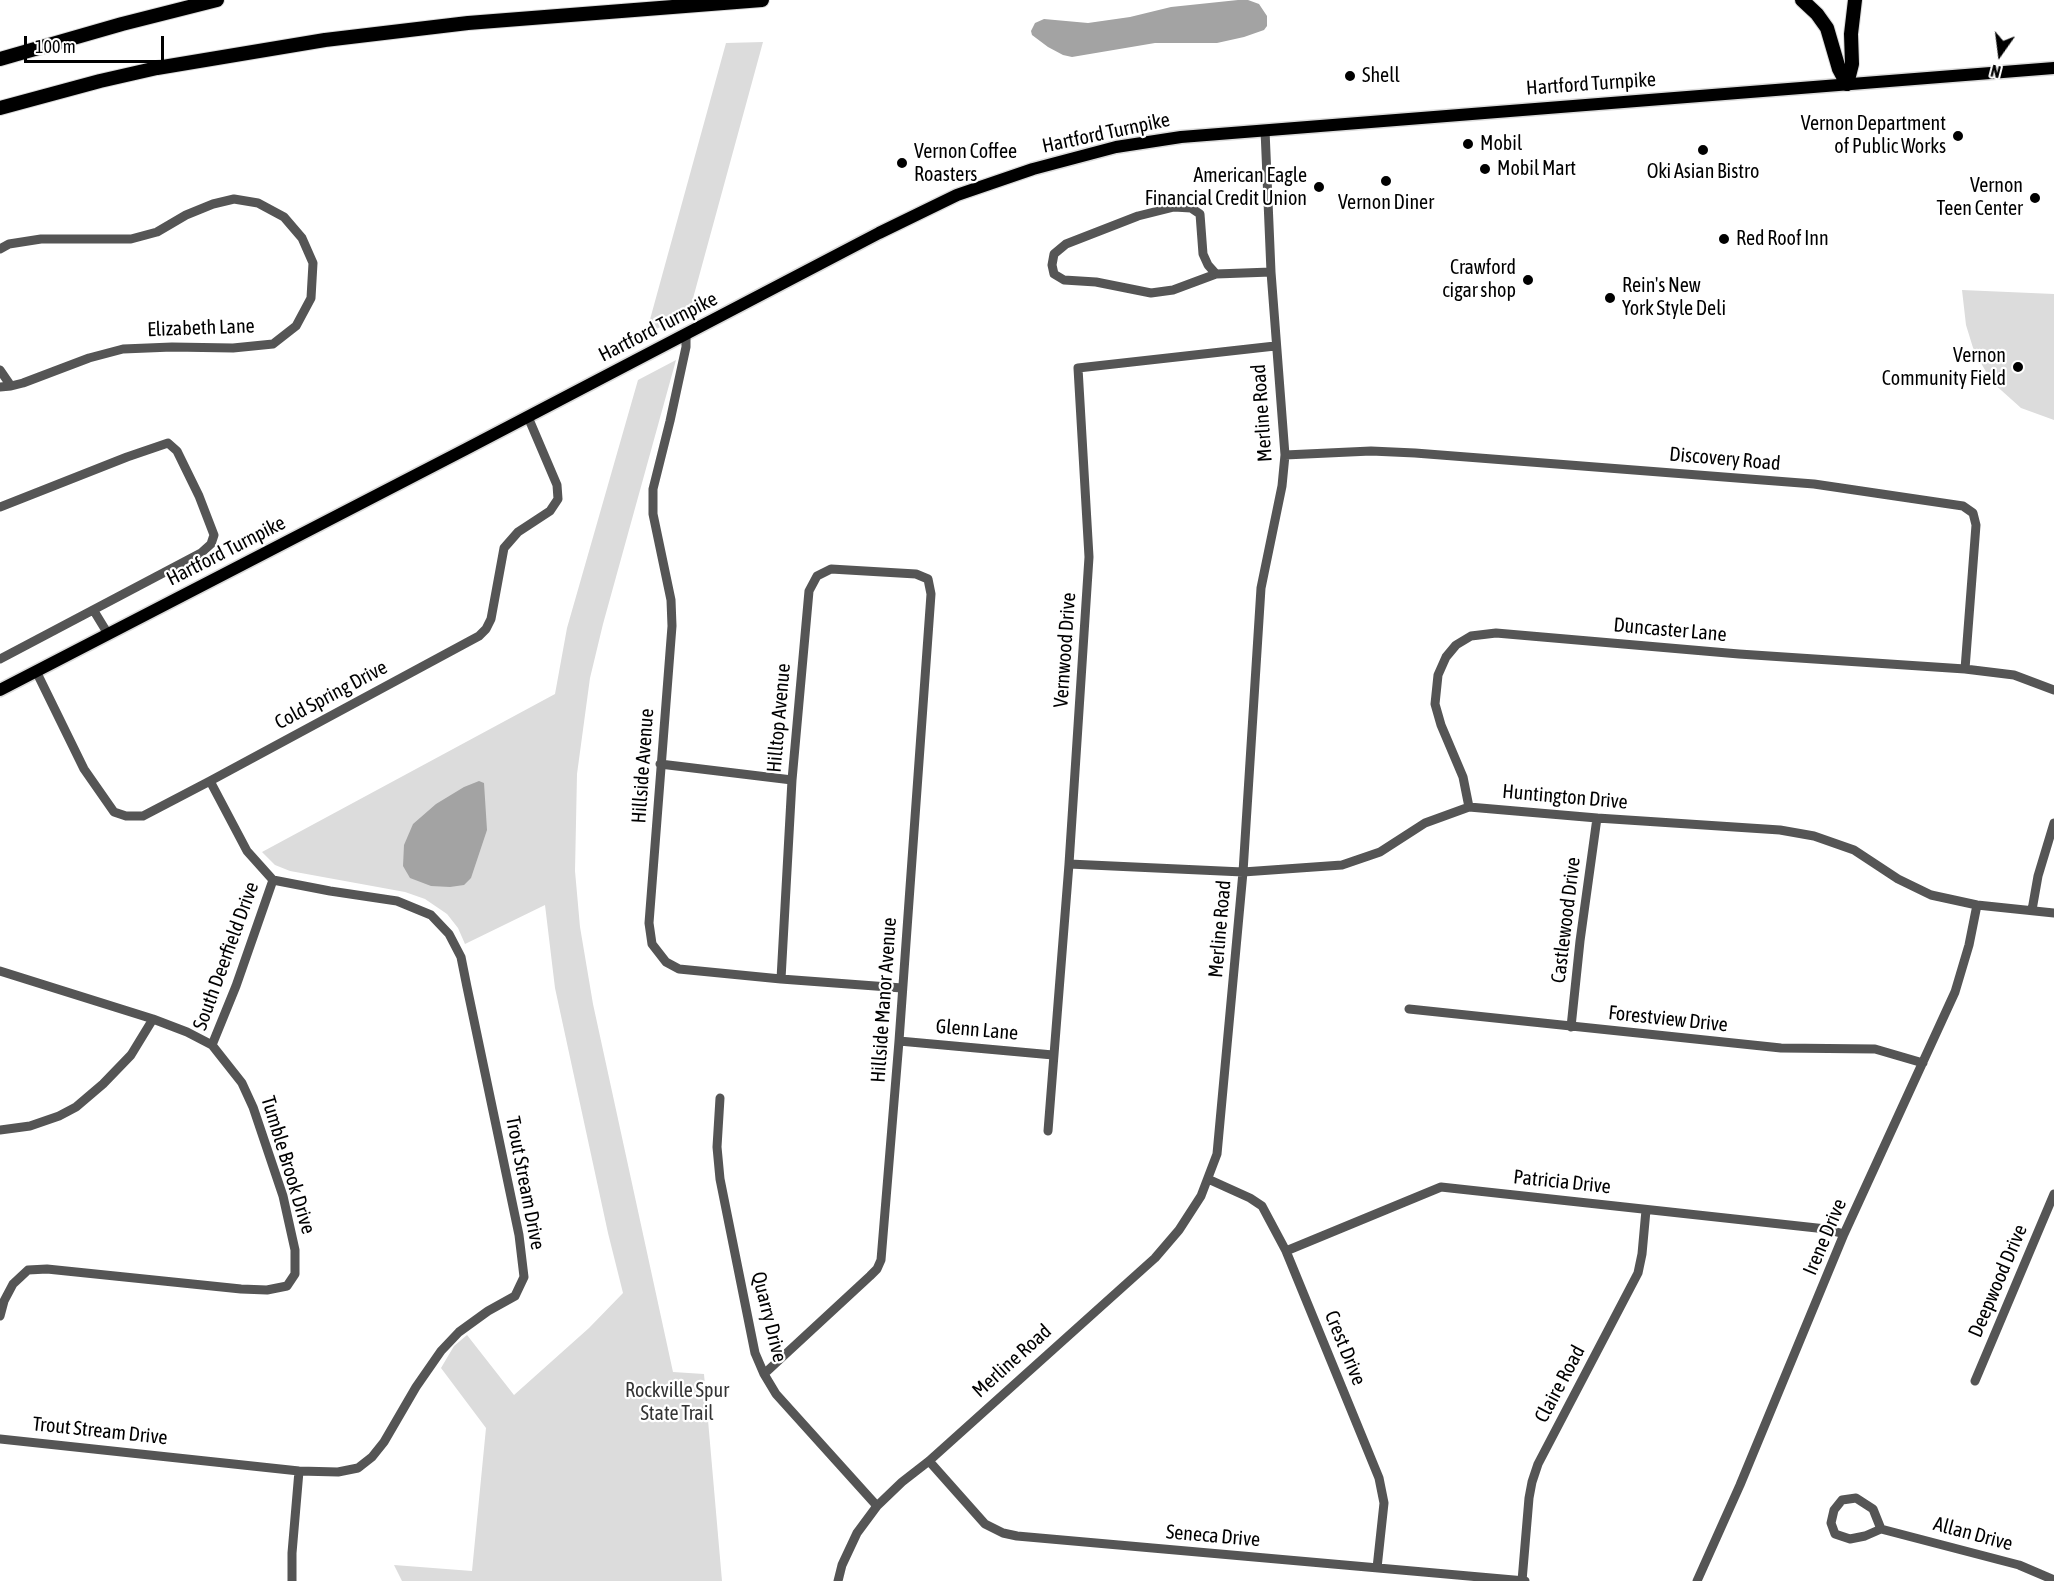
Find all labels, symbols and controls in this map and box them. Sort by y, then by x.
scale bar [27,24,166,62]
north arrow [1970,24,2030,84]
text: 100 m [35,36,76,57]
text: N [1989,62,2002,81]
place label: Shell [1362,64,1400,88]
street label: Hartford Turnpike [1525,67,1657,101]
marker: Shell [1343,69,1357,83]
street label: Hartford Turnpike [1040,108,1172,158]
place label: Vernon Department of Public Works [1801,112,1946,159]
marker: Vernon Department of Public Works [1951,129,1965,143]
place label: Mobil [1480,132,1522,156]
marker: Mobil [1461,137,1475,151]
place label: Vernon Coffee Roasters [914,140,1017,187]
marker: Oki Asian Bistro [1696,143,1710,157]
marker: Vernon Coffee Roasters [895,156,909,170]
place label: Mobil Mart [1497,157,1576,181]
place label: Oki Asian Bistro [1647,160,1759,184]
marker: Mobil Mart [1478,162,1492,176]
place label: American Eagle Financial Credit Union [1145,164,1307,211]
marker: Vernon Diner [1379,174,1393,188]
place label: Vernon Teen Center [1937,174,2023,221]
marker: American Eagle Financial Credit Union [1312,180,1326,194]
place label: Vernon Diner [1338,191,1434,215]
marker: Vernon Teen Center [2028,191,2042,205]
place label: Red Roof Inn [1736,227,1829,251]
marker: Red Roof Inn [1717,232,1731,246]
place label: Crawford cigar shop [1442,256,1516,303]
marker: Crawford cigar shop [1521,273,1535,287]
place label: Rein's New York Style Deli [1622,274,1726,321]
street label: Hartford Turnpike [595,287,721,367]
marker: Rein's New York Style Deli [1603,291,1617,305]
street label: Elizabeth Lane [147,314,255,342]
place label: Vernon Community Field [1882,344,2006,391]
marker: Vernon Community Field [2011,360,2025,374]
street label: Merline Road [1247,363,1277,463]
street label: Discovery Road [1668,442,1782,476]
street label: Hartford Turnpike [163,511,289,591]
street label: Vernwood Drive [1049,592,1081,708]
street label: Duncaster Lane [1612,613,1728,647]
street label: Cold Spring Drive [271,655,391,735]
street label: Hilltop Avenue [762,662,796,774]
street label: Hillside Avenue [627,708,659,824]
street label: Huntington Drive [1501,780,1629,814]
street label: Castlewood Drive [1546,856,1586,984]
street label: South Deerfield Drive [188,879,264,1033]
street label: Merline Road [1204,879,1236,979]
street label: Hillside Manor Avenue [866,917,902,1083]
street label: Forestview Drive [1607,1001,1729,1037]
street label: Glenn Lane [935,1014,1019,1046]
street label: Tumble Brook Drive [256,1093,320,1237]
street label: Trout Stream Drive [500,1114,550,1252]
street label: Patricia Drive [1512,1165,1612,1199]
street label: Irene Drive [1798,1195,1852,1279]
street label: Deepwood Drive [1963,1221,2033,1341]
street label: Quarry Drive [746,1269,792,1365]
street label: Crest Drive [1319,1307,1371,1389]
street label: Merline Road [968,1319,1056,1403]
street label: Claire Road [1530,1341,1590,1427]
park label: Rockville Spur State Trail [625,1379,729,1426]
street label: Trout Stream Drive [31,1412,169,1450]
street label: Allan Drive [1931,1512,2015,1556]
street label: Seneca Drive [1165,1520,1261,1552]

